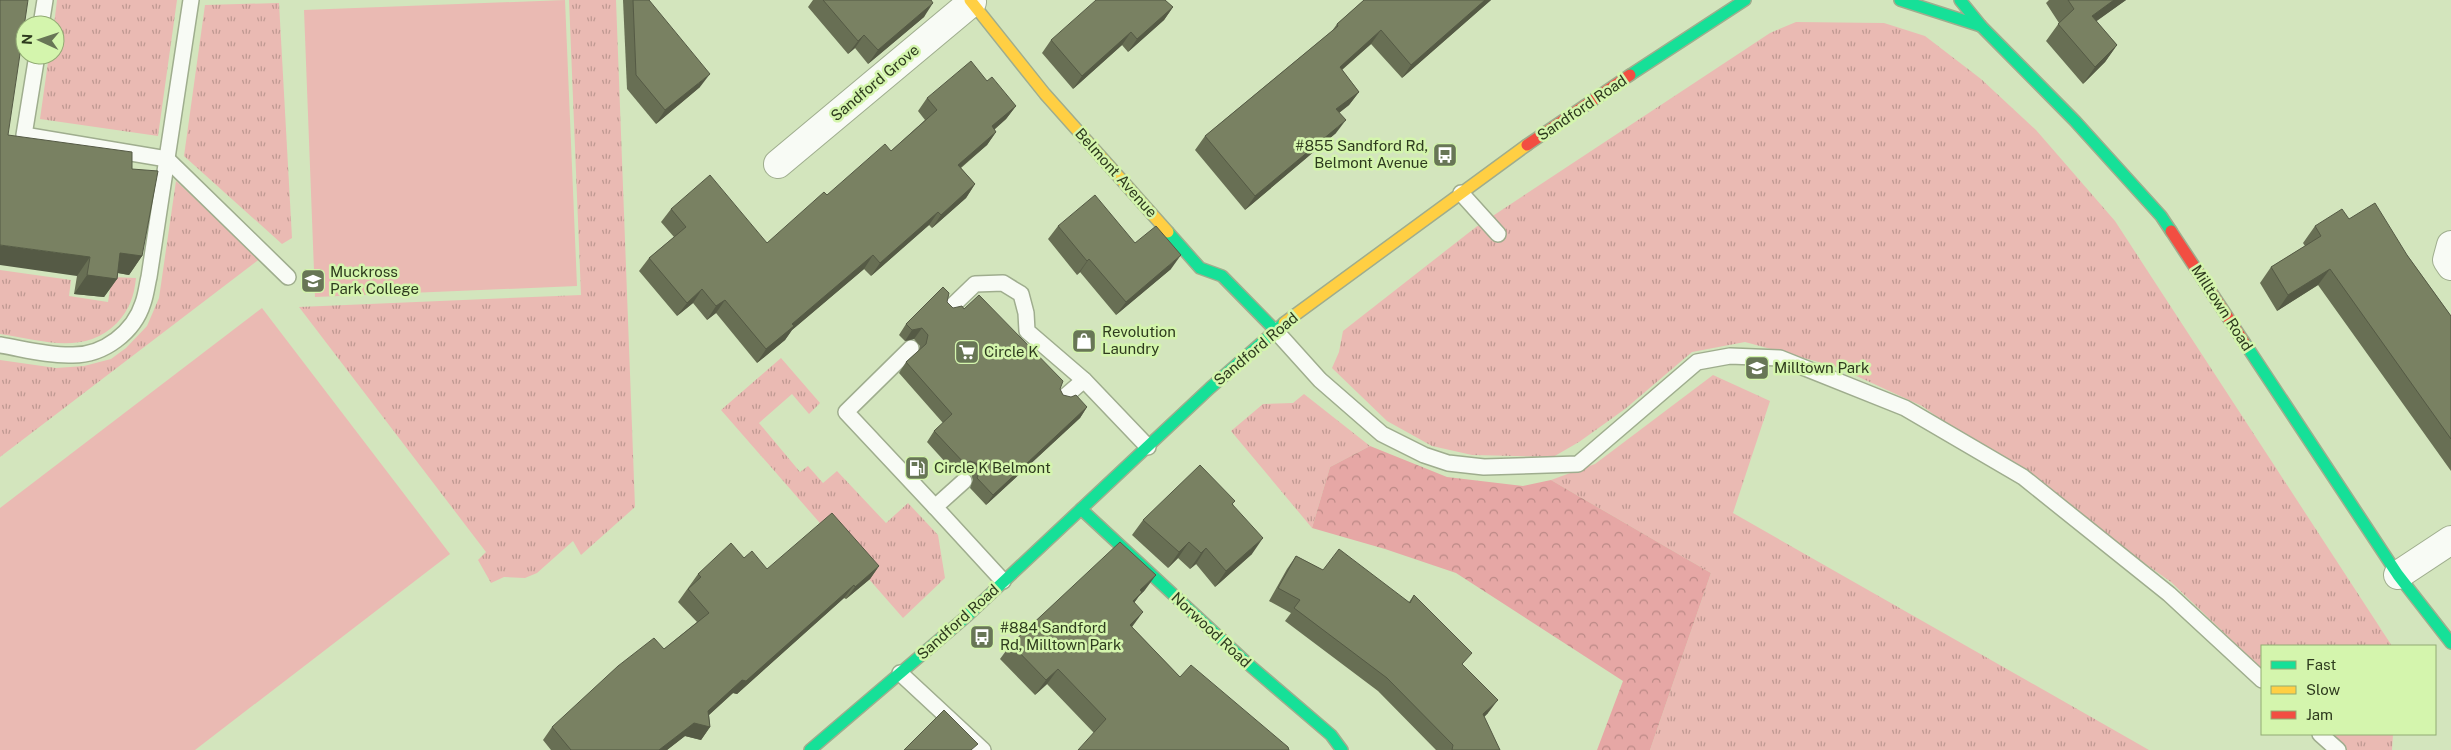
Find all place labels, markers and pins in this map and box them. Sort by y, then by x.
place label: #855 Sandford Rd, Belmont Avenue [1295,137,1428,171]
bus stop icon: #855 Sandford Rd, Belmont Avenue [1432,142,1458,168]
place label: Muckross Park College [330,263,419,297]
school or university icon: Muckross Park College [300,268,326,294]
place label: Revolution Laundry [1102,323,1176,357]
shop icon: Revolution Laundry [1071,328,1097,354]
supermarket icon: Circle K [954,339,980,365]
place label: Circle K [984,343,1038,360]
school or university icon: Milltown Park [1744,355,1770,381]
place label: Milltown Park [1774,359,1869,376]
fuel station icon: Circle K Belmont [904,455,930,481]
place label: Circle K Belmont [934,459,1051,476]
place label: #884 Sandford Rd, Milltown Park [1000,619,1121,653]
bus stop icon: #884 Sandford Rd, Milltown Park [969,624,995,650]

